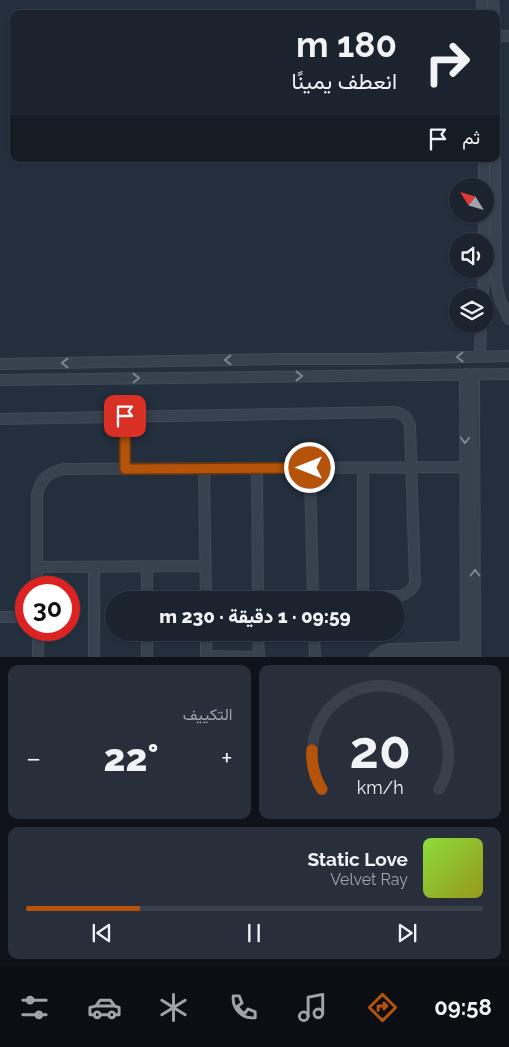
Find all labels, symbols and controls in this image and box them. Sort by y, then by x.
text: 180 m [296,24,397,65]
icon: right [415,30,480,95]
text: انعطف يمينًا [292,68,397,94]
icon: arrive [424,125,452,153]
text: ثم [462,126,480,148]
north arrow [449,178,494,222]
map controls [449,178,494,333]
button: sound [449,233,494,278]
button: layers [449,288,494,333]
one-way arrow [456,352,464,362]
one-way arrow [224,355,232,366]
one-way arrow [61,358,69,368]
one-way arrow [295,371,303,382]
one-way arrow [132,373,140,383]
pin [104,395,146,437]
icon: arrive [111,402,139,430]
one-way arrow [460,436,470,444]
position arrow [283,441,335,493]
one-way arrow [470,569,480,577]
speed limit sign: 30 [15,576,80,641]
text: 09:59 · 1 دقيقة · 230 m [159,605,351,627]
text: التكييف [183,705,233,724]
text: 20 [349,719,410,780]
text: 22° [103,735,159,780]
text: − [26,742,41,775]
text: + [221,742,233,775]
text: km/h [356,777,403,798]
text: Static Love [307,848,408,870]
text: Velvet Ray [330,870,408,889]
icon: previous [88,919,116,947]
icon: pause [240,919,268,947]
icon: next [393,919,421,947]
icon: filters [17,990,52,1025]
icon: car [87,990,122,1025]
icon: climate [156,990,191,1025]
icon: phone [226,990,261,1025]
icon: music [295,990,330,1025]
icon: directions [365,990,400,1025]
text: 09:58 [434,994,492,1020]

